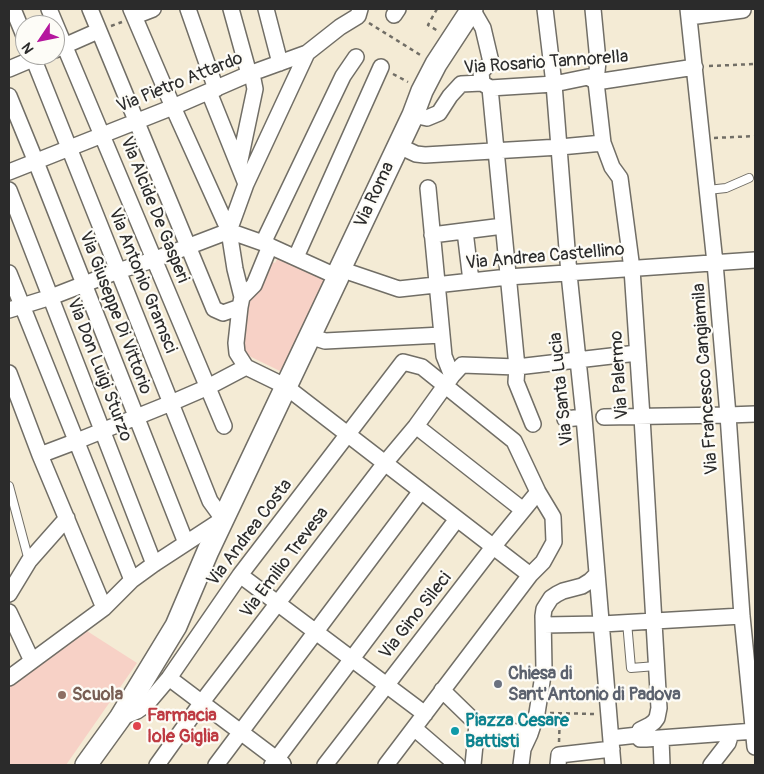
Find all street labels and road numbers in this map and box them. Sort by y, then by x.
street label: Via Rosario Tannorella [463,46,629,80]
street label: Via Pietro Attardo [114,48,246,118]
street label: Via Alcide De Gasperi [115,134,193,286]
street label: Via Roma [350,159,400,231]
street label: Via Antonio Gramsci [103,205,181,357]
street label: Via Giuseppe Di Vittorio [74,228,156,398]
street label: Via Andrea Castellino [465,239,625,275]
street label: Via Francesco Cangiamila [689,283,723,475]
street label: Via Don Luigi Sturzo [62,295,136,445]
street label: Via Palermo [606,330,634,420]
street label: Via Santa Lucia [545,331,579,447]
street label: Via Andrea Costa [203,475,297,591]
street label: Via Emilio Trevesa [236,503,334,623]
street label: Via Gino Sileci [375,568,457,664]

